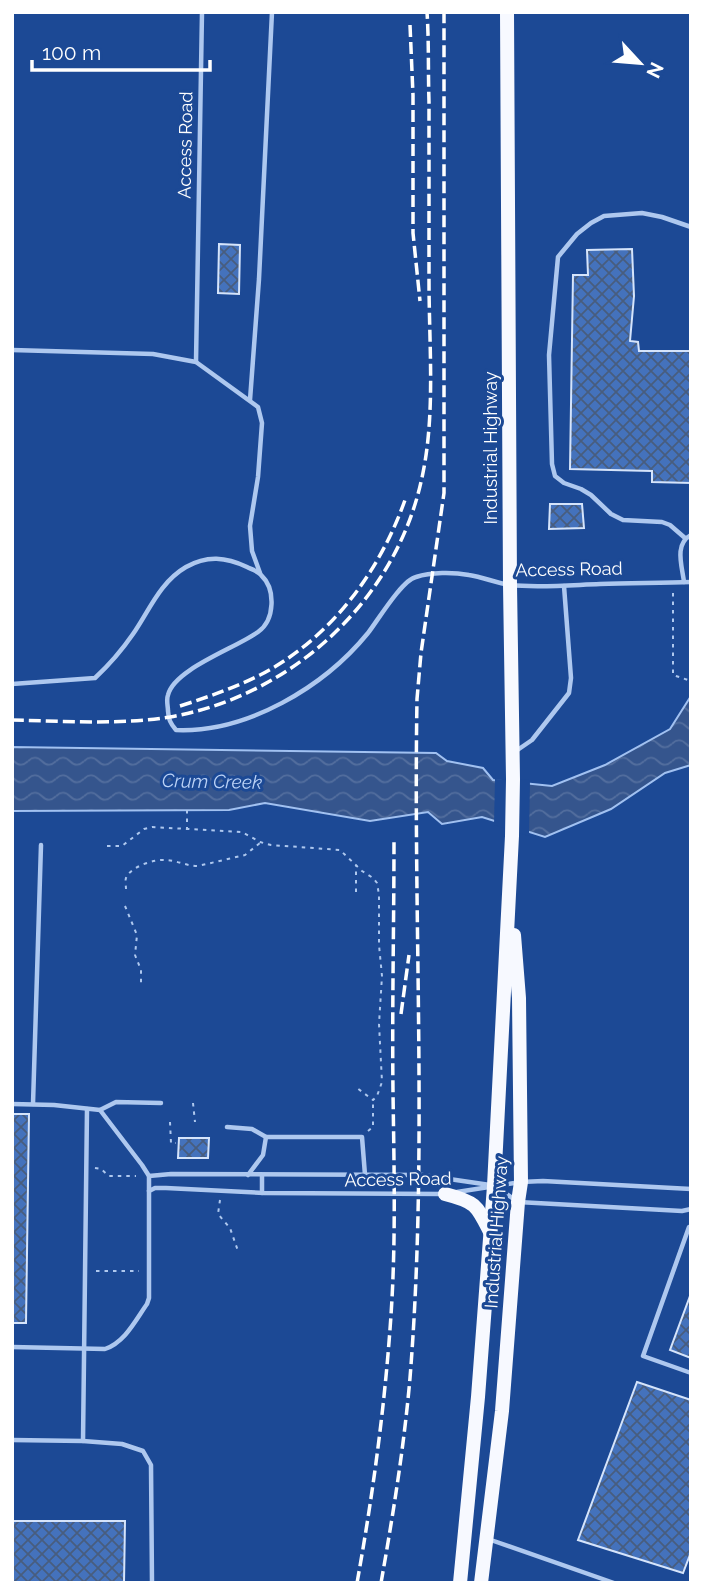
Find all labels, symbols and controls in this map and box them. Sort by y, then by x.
scale bar [32,28,210,72]
north arrow [605,28,675,98]
text: 100 m [42,40,101,65]
text: N [642,59,668,82]
street label: Access Road [174,91,196,199]
street label: Industrial Highway [480,371,501,524]
street label: Access Road [515,558,623,580]
water label: Crum Creek [162,769,262,793]
street label: Industrial Highway [480,1155,512,1309]
street label: Access Road [344,1168,452,1190]

